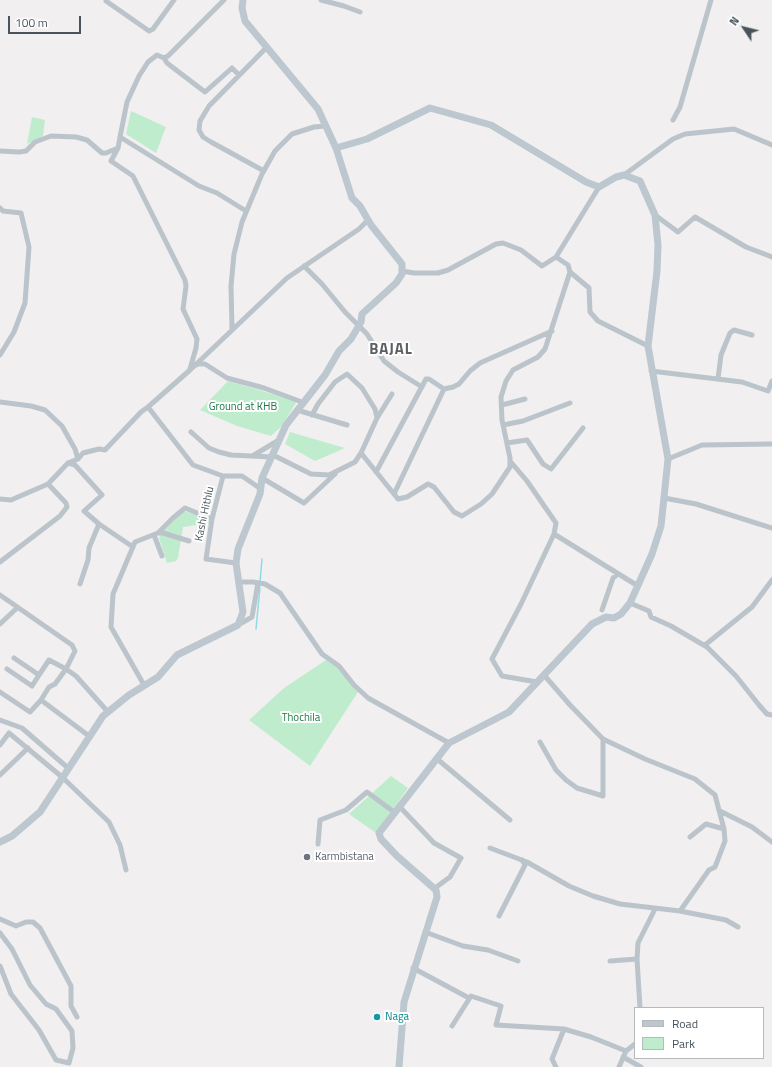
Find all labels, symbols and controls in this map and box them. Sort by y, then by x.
scale bar [10,8,83,34]
north arrow [724,8,764,48]
text: 100 m [15,13,48,32]
text: N [725,13,743,29]
district label: BAJAL [369,341,413,359]
park label: Ground at KHB [209,400,277,414]
street label: Kashi Hithlu [193,485,217,543]
park label: Thochila [282,711,320,725]
place label: Karmbistana [315,850,374,864]
marker: Karmbistana [302,852,312,862]
legend [634,1007,764,1059]
place label: Naga [385,1010,409,1024]
marker: Naga [372,1012,382,1022]
text: Road [672,1014,698,1033]
text: Park [672,1034,695,1053]

